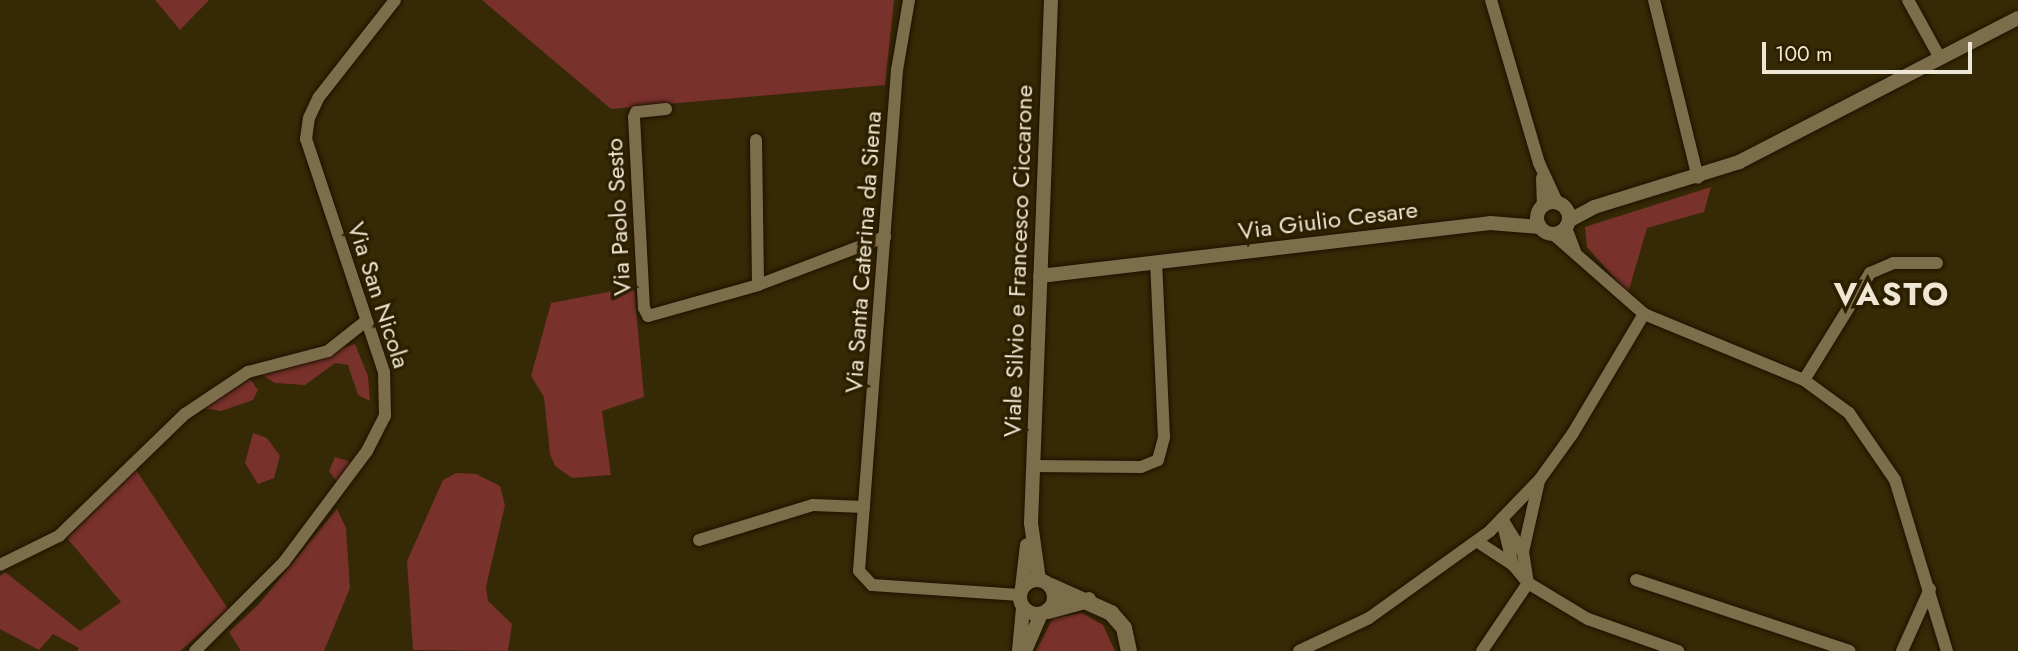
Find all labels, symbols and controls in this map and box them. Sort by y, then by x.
scale bar [1766,28,1976,72]
text: 100 m [1775,39,1832,69]
street label: Viale Silvio e Francesco Ciccarone [997,84,1039,438]
street label: Via Santa Caterina da Siena [839,110,887,394]
street label: Via Paolo Sesto [599,137,637,297]
street label: Via Giulio Cesare [1237,195,1419,245]
street label: Via San Nicola [342,218,416,372]
district label: VASTO [1834,275,1950,313]

